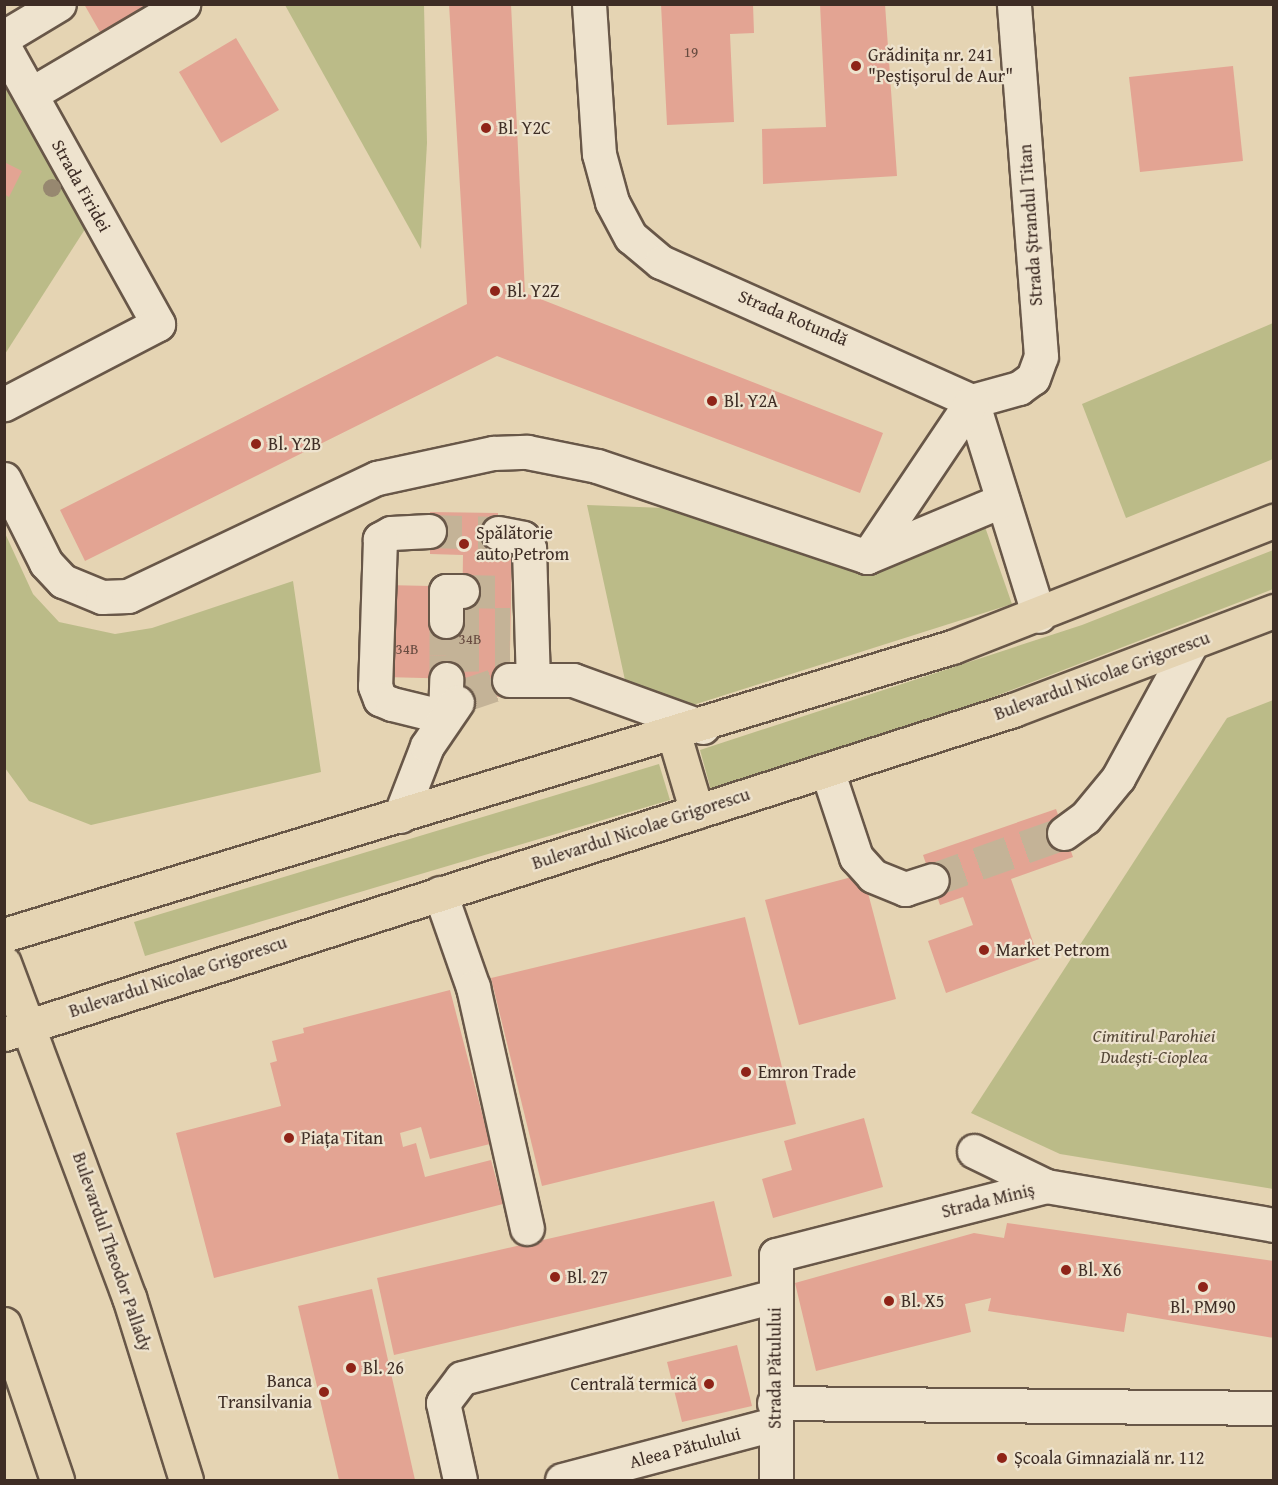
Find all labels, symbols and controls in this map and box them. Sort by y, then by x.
house number: 19 [684,43,698,61]
place label: Grădinița nr. 241 "Peștișorul de Aur" [868,45,1013,88]
marker: Grădinița nr. 241 "Peștișorul de Aur" [849,59,863,73]
place label: Bl. Y2C [498,117,551,139]
marker: Bl. Y2C [479,121,493,135]
street label: Strada Firidei [47,136,115,236]
street label: Strada Ștrandul Titan [1015,143,1047,307]
place label: Bl. Y2Z [507,280,560,302]
marker: Bl. Y2Z [488,284,502,298]
street label: Strada Rotundă [735,285,851,351]
place label: Bl. Y2A [724,390,778,412]
marker: Bl. Y2A [705,394,719,408]
place label: Bl. Y2B [268,433,321,455]
marker: Bl. Y2B [249,437,263,451]
place label: Spălătorie auto Petrom [476,523,569,566]
marker: Spălătorie auto Petrom [457,537,471,551]
street label: Bulevardul Nicolae Grigorescu [991,627,1213,725]
house number: 34B [459,630,481,648]
house number: 34B [396,640,418,658]
street label: Bulevardul Nicolae Grigorescu [529,784,753,874]
street label: Bulevardul Nicolae Grigorescu [66,932,290,1022]
place label: Market Petrom [996,939,1110,961]
marker: Market Petrom [977,943,991,957]
park label: Cimitirul Parohiei Dudești-Cioplea [1093,1026,1215,1068]
place label: Emron Trade [758,1061,856,1083]
marker: Emron Trade [739,1065,753,1079]
place label: Piața Titan [301,1127,383,1149]
marker: Piața Titan [282,1131,296,1145]
street label: Bulevardul Theodor Pallady [68,1149,156,1355]
street label: Strada Miniș [939,1179,1037,1223]
place label: Bl. X6 [1078,1259,1121,1281]
marker: Bl. X6 [1059,1263,1073,1277]
place label: Bl. 27 [567,1266,608,1288]
marker: Bl. 27 [548,1270,562,1284]
marker: Bl. PM90 [1196,1280,1210,1294]
place label: Bl. X5 [901,1290,944,1312]
marker: Bl. X5 [882,1294,896,1308]
place label: Bl. PM90 [1170,1296,1236,1318]
street label: Strada Pătulului [764,1307,786,1429]
place label: Bl. 26 [363,1357,404,1379]
marker: Bl. 26 [344,1361,358,1375]
place label: Banca Transilvania [218,1371,312,1414]
place label: Centrală termică [571,1373,697,1395]
marker: Centrală termică [702,1377,716,1391]
marker: Banca Transilvania [317,1385,331,1399]
street label: Aleea Pătulului [627,1423,743,1473]
place label: Școala Gimnazială nr. 112 [1014,1447,1204,1469]
marker: Școala Gimnazială nr. 112 [995,1451,1009,1465]

